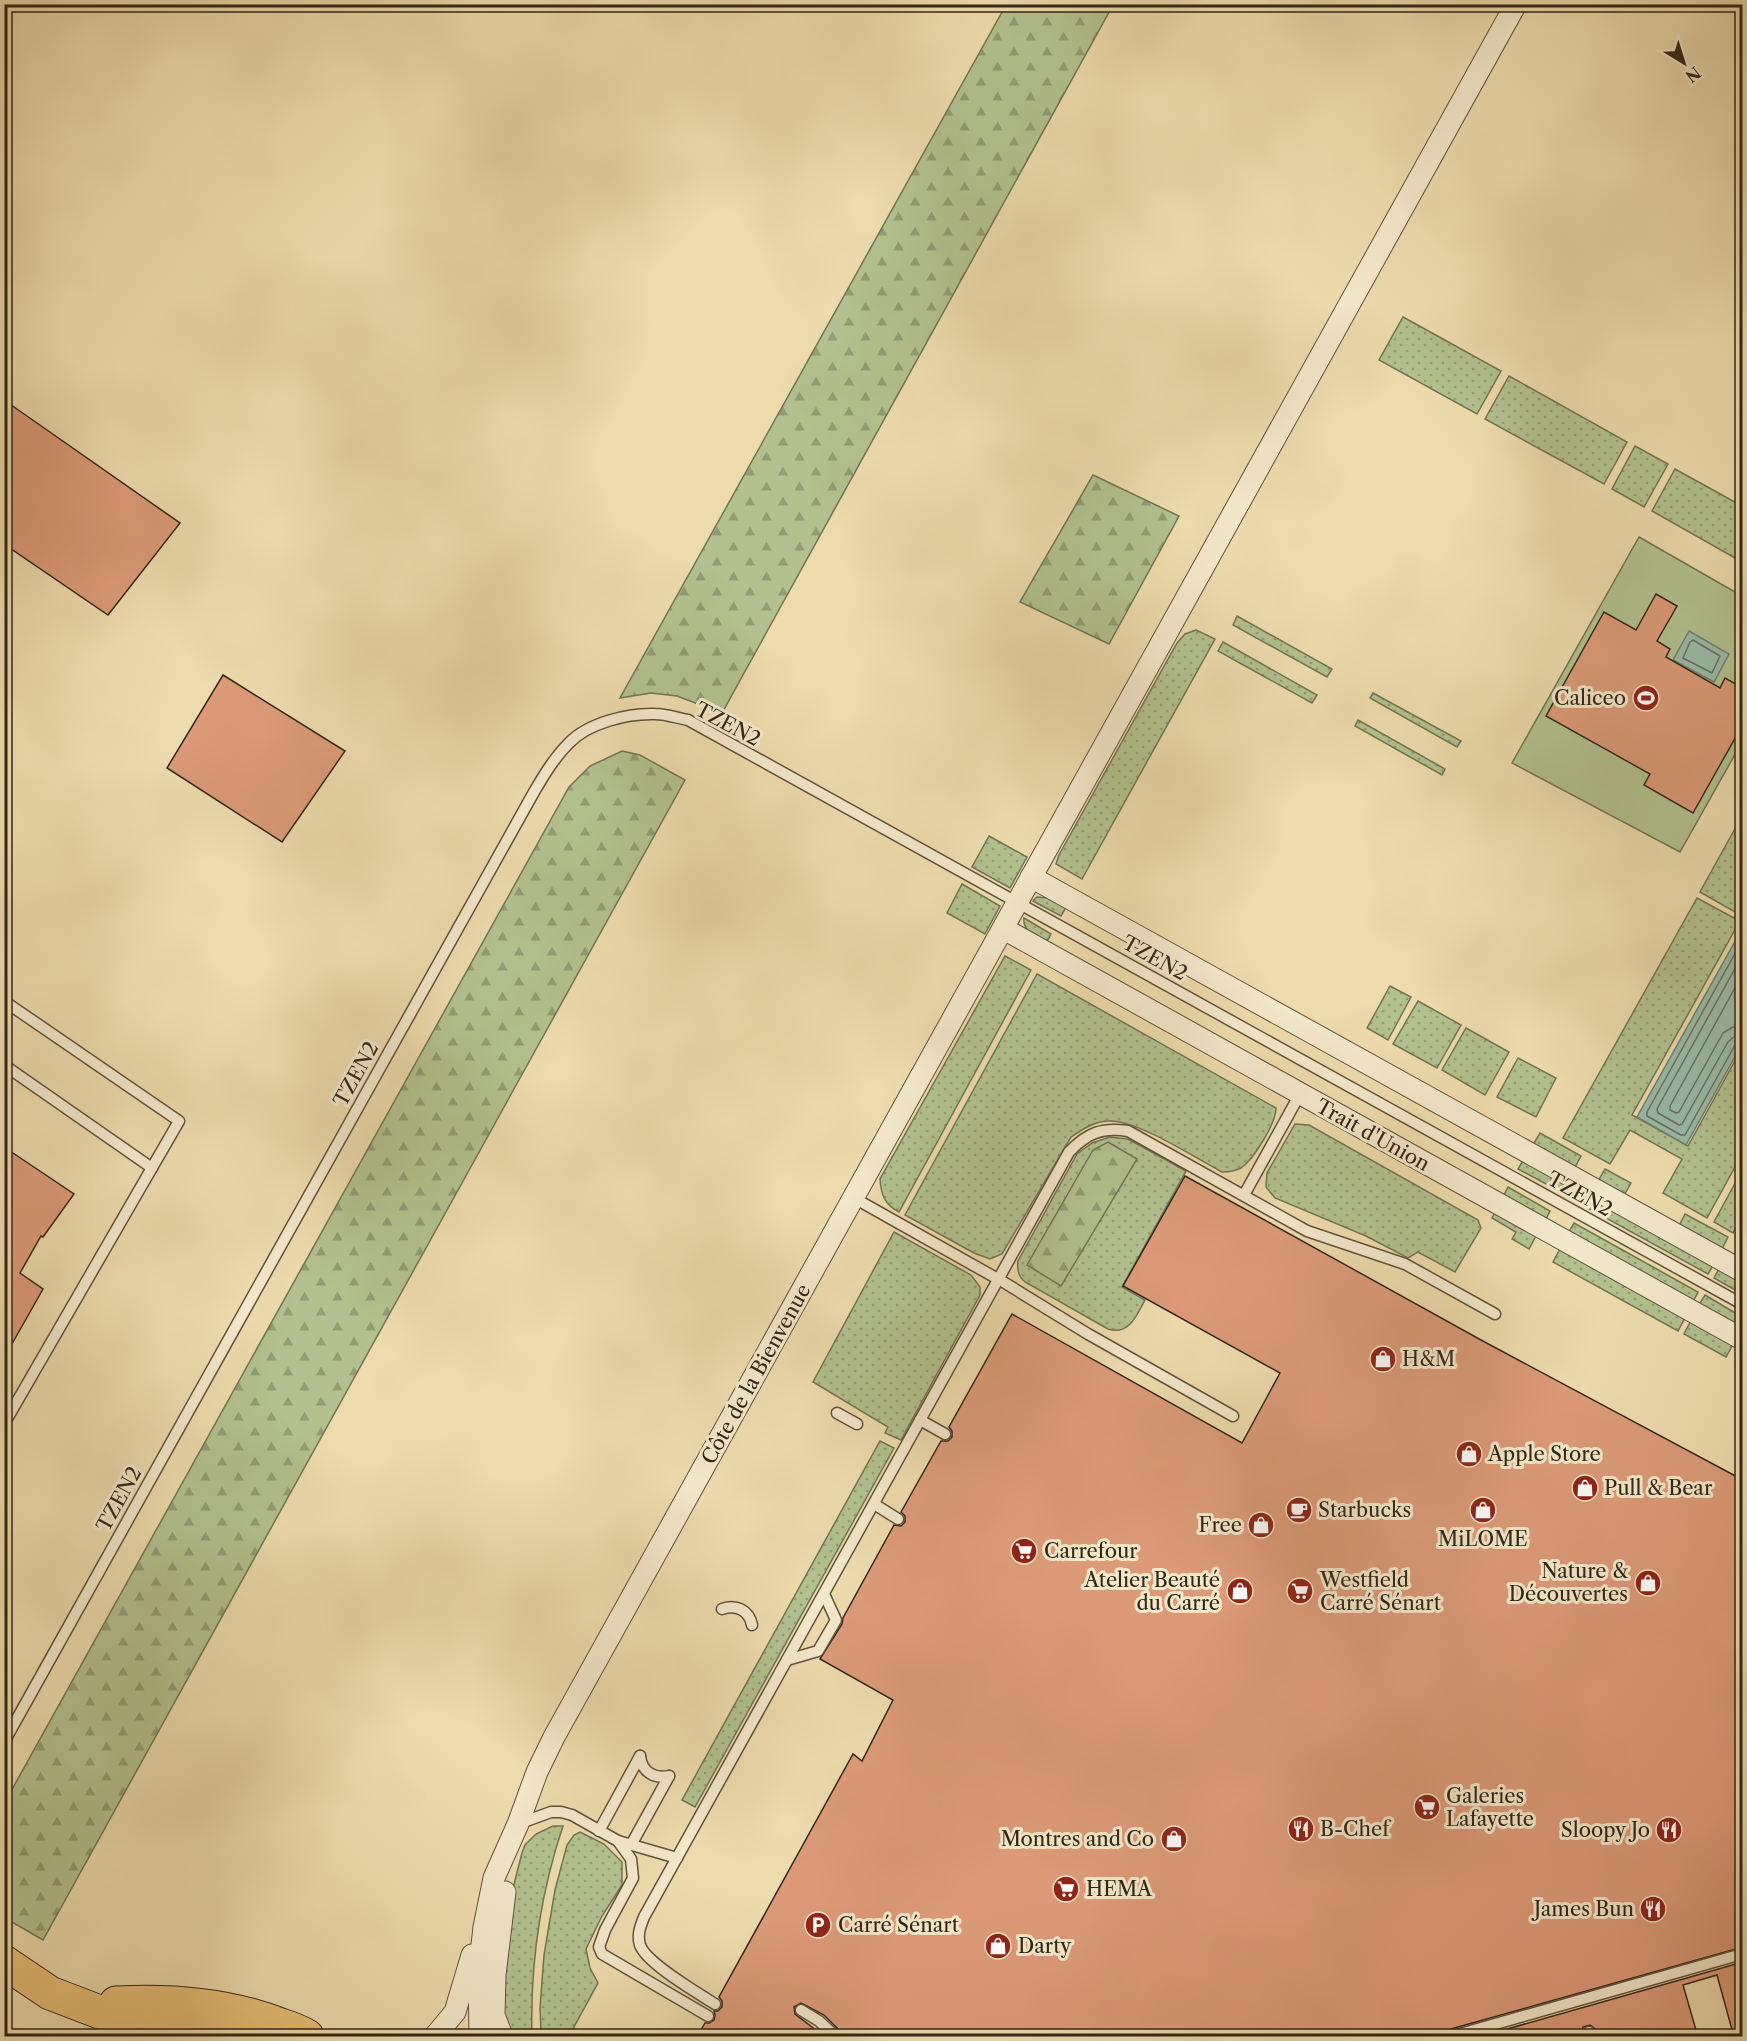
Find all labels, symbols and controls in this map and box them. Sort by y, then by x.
north arrow [1654,33,1714,93]
text: N [1682,63,1705,87]
sports icon: Caliceo [1631,683,1661,713]
place label: Caliceo [1554,686,1626,710]
street label: TZEN2 [691,697,765,751]
street label: TZEN2 [1118,930,1192,986]
street label: TZEN2 [328,1037,384,1111]
street label: Trait d'Union [1312,1094,1434,1176]
street label: TZEN2 [1543,1166,1617,1222]
street label: Côte de la Bienvenue [696,1280,816,1468]
shop icon: H&M [1368,1344,1398,1374]
place label: H&M [1402,1347,1455,1371]
shop icon: Apple Store [1454,1439,1484,1469]
place label: Apple Store [1487,1442,1601,1466]
street label: TZEN2 [91,1462,147,1536]
shop icon: Pull & Bear [1570,1473,1600,1503]
place label: Pull & Bear [1604,1476,1713,1500]
cafe icon: Starbucks [1284,1495,1314,1525]
shop icon: MiLOME [1468,1495,1498,1525]
place label: Starbucks [1318,1498,1411,1522]
shop icon: Free [1246,1510,1276,1540]
place label: Free [1199,1513,1242,1537]
place label: MiLOME [1438,1527,1528,1551]
supermarket icon: Carrefour [1009,1536,1039,1566]
place label: Carrefour [1044,1539,1138,1563]
place label: Nature & Découvertes [1509,1559,1628,1606]
place label: Atelier Beauté du Carré [1083,1568,1220,1615]
place label: Westfield Carré Sénart [1319,1568,1441,1615]
shop icon: Nature & Découvertes [1633,1568,1663,1598]
shop icon: Atelier Beauté du Carré [1225,1576,1255,1606]
supermarket icon: Westfield Carré Sénart [1285,1576,1315,1606]
place label: Galeries Lafayette [1446,1784,1534,1831]
supermarket icon: Galeries Lafayette [1412,1792,1442,1822]
restaurant icon: B-Chef [1286,1814,1316,1844]
restaurant icon: Sloopy Jo [1654,1815,1684,1845]
place label: B-Chef [1320,1817,1392,1841]
place label: Sloopy Jo [1561,1818,1650,1842]
shop icon: Montres and Co [1159,1824,1189,1854]
place label: Montres and Co [1001,1827,1154,1851]
supermarket icon: HEMA [1051,1874,1081,1904]
place label: HEMA [1086,1877,1153,1901]
restaurant icon: James Bun [1638,1894,1668,1924]
place label: James Bun [1531,1897,1634,1921]
parking icon: Carré Sénart [803,1910,833,1940]
place label: Carré Sénart [838,1913,959,1937]
shop icon: Darty [983,1931,1013,1961]
place label: Darty [1018,1934,1072,1958]

